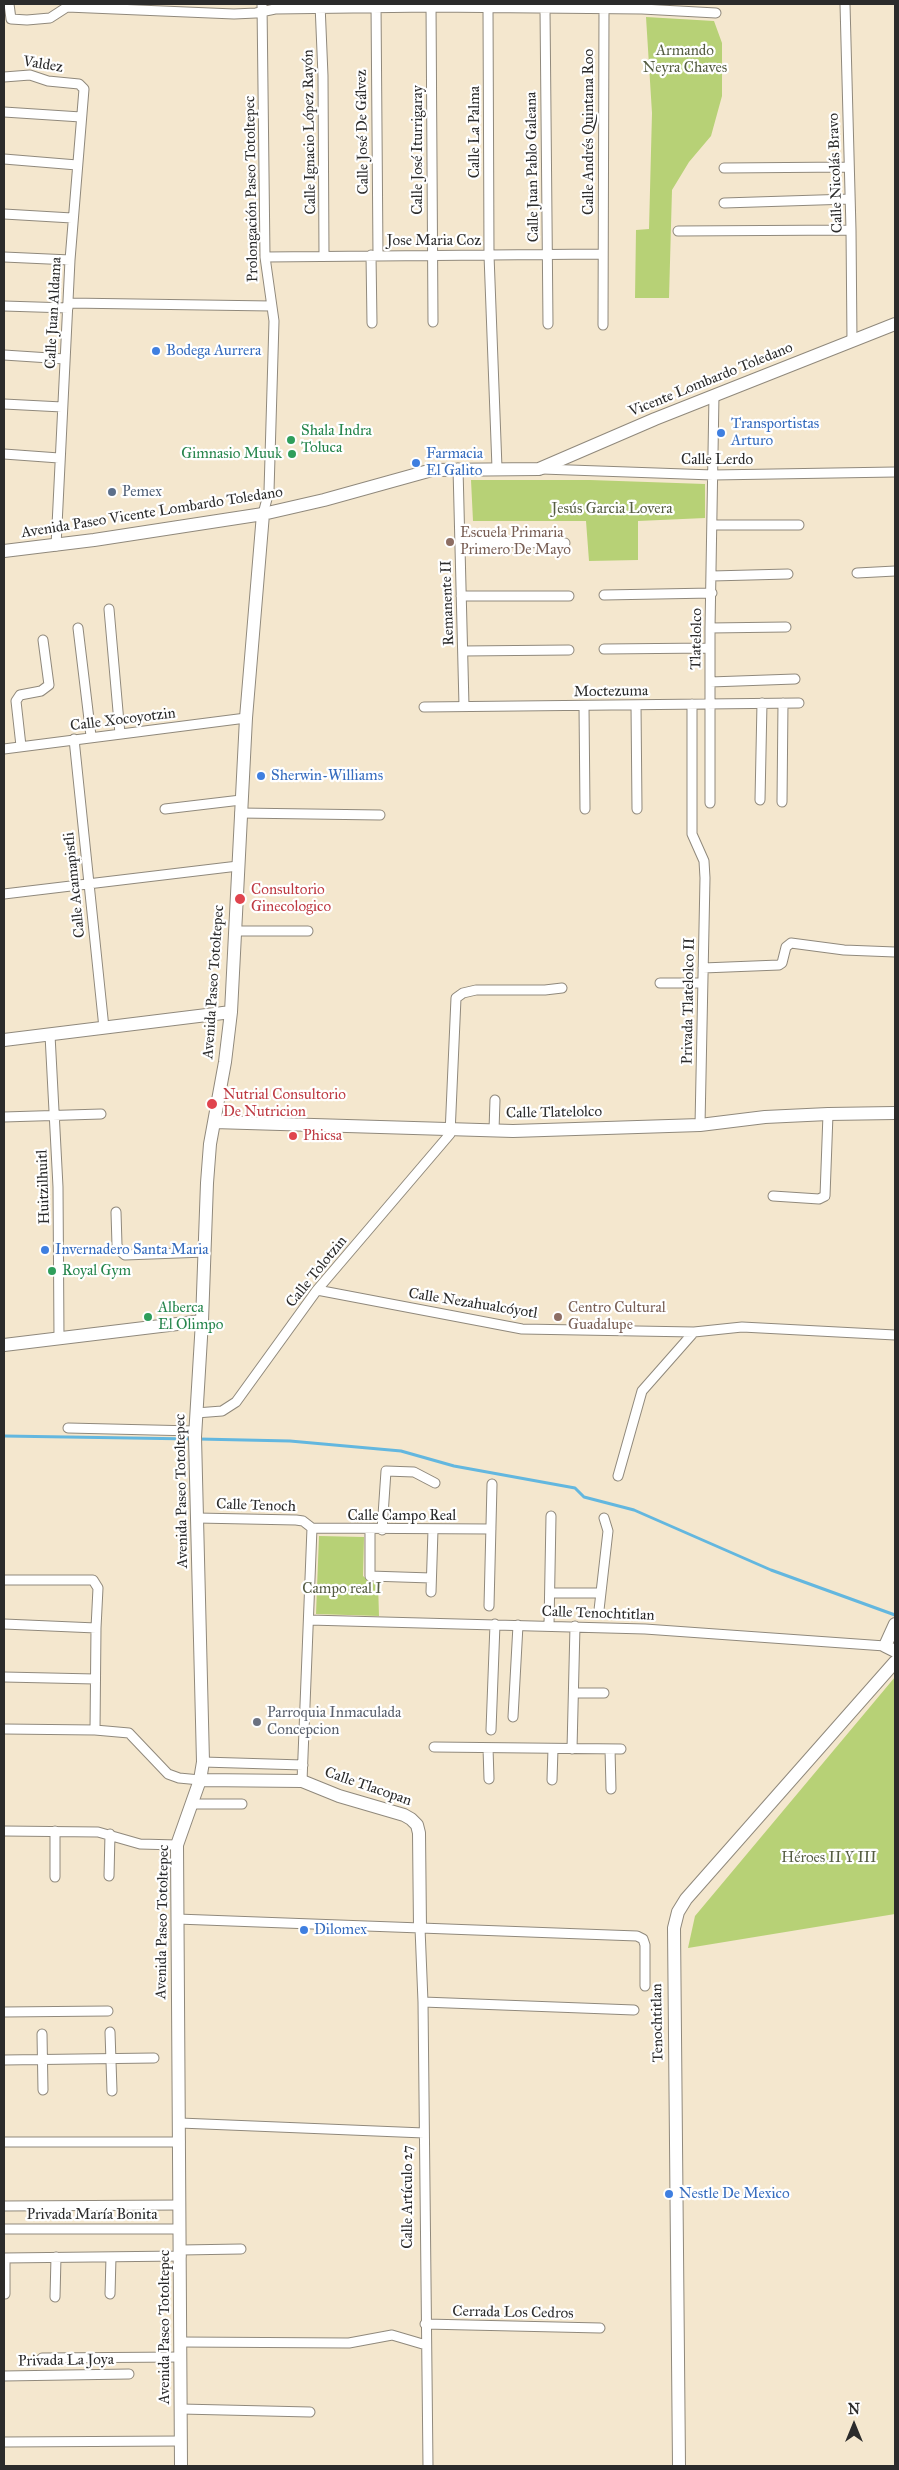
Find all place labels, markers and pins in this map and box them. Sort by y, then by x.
place label: Bodega Aurrera [166,342,261,360]
marker: Bodega Aurrera [150,345,162,357]
place label: Transportistas Arturo [731,415,819,450]
place label: Shala Indra Toluca [301,422,372,457]
marker: Transportistas Arturo [715,427,727,439]
marker: Shala Indra Toluca [285,434,297,446]
place label: Gimnasio Muuk [181,445,282,463]
place label: Farmacia El Galito [426,445,483,480]
marker: Gimnasio Muuk [286,448,298,460]
marker: Farmacia El Galito [410,457,422,469]
place label: Pemex [122,483,162,501]
marker: Pemex [106,486,118,498]
place label: Escuela Primaria Primero De Mayo [460,524,571,559]
marker: Escuela Primaria Primero De Mayo [444,536,456,548]
place label: Sherwin-Williams [271,767,383,785]
marker: Sherwin-Williams [255,770,267,782]
place label: Consultorio Ginecologico [251,881,331,916]
marker: Consultorio Ginecologico [233,892,247,906]
place label: Nutrial Consultorio De Nutricion [223,1086,346,1121]
marker: Nutrial Consultorio De Nutricion [205,1097,219,1111]
place label: Phicsa [303,1127,342,1145]
marker: Phicsa [287,1130,299,1142]
place label: Invernadero Santa Maria [55,1241,209,1259]
marker: Invernadero Santa Maria [39,1244,51,1256]
place label: Royal Gym [62,1262,131,1280]
marker: Royal Gym [46,1265,58,1277]
place label: Alberca El Olimpo [158,1299,223,1334]
place label: Centro Cultural Guadalupe [568,1299,666,1334]
marker: Alberca El Olimpo [142,1311,154,1323]
marker: Centro Cultural Guadalupe [552,1311,564,1323]
place label: Parroquia Inmaculada Concepcion [267,1704,401,1739]
marker: Parroquia Inmaculada Concepcion [251,1716,263,1728]
place label: Dilomex [314,1921,367,1939]
marker: Dilomex [298,1924,310,1936]
place label: Nestle De Mexico [679,2185,790,2203]
marker: Nestle De Mexico [663,2188,675,2200]

